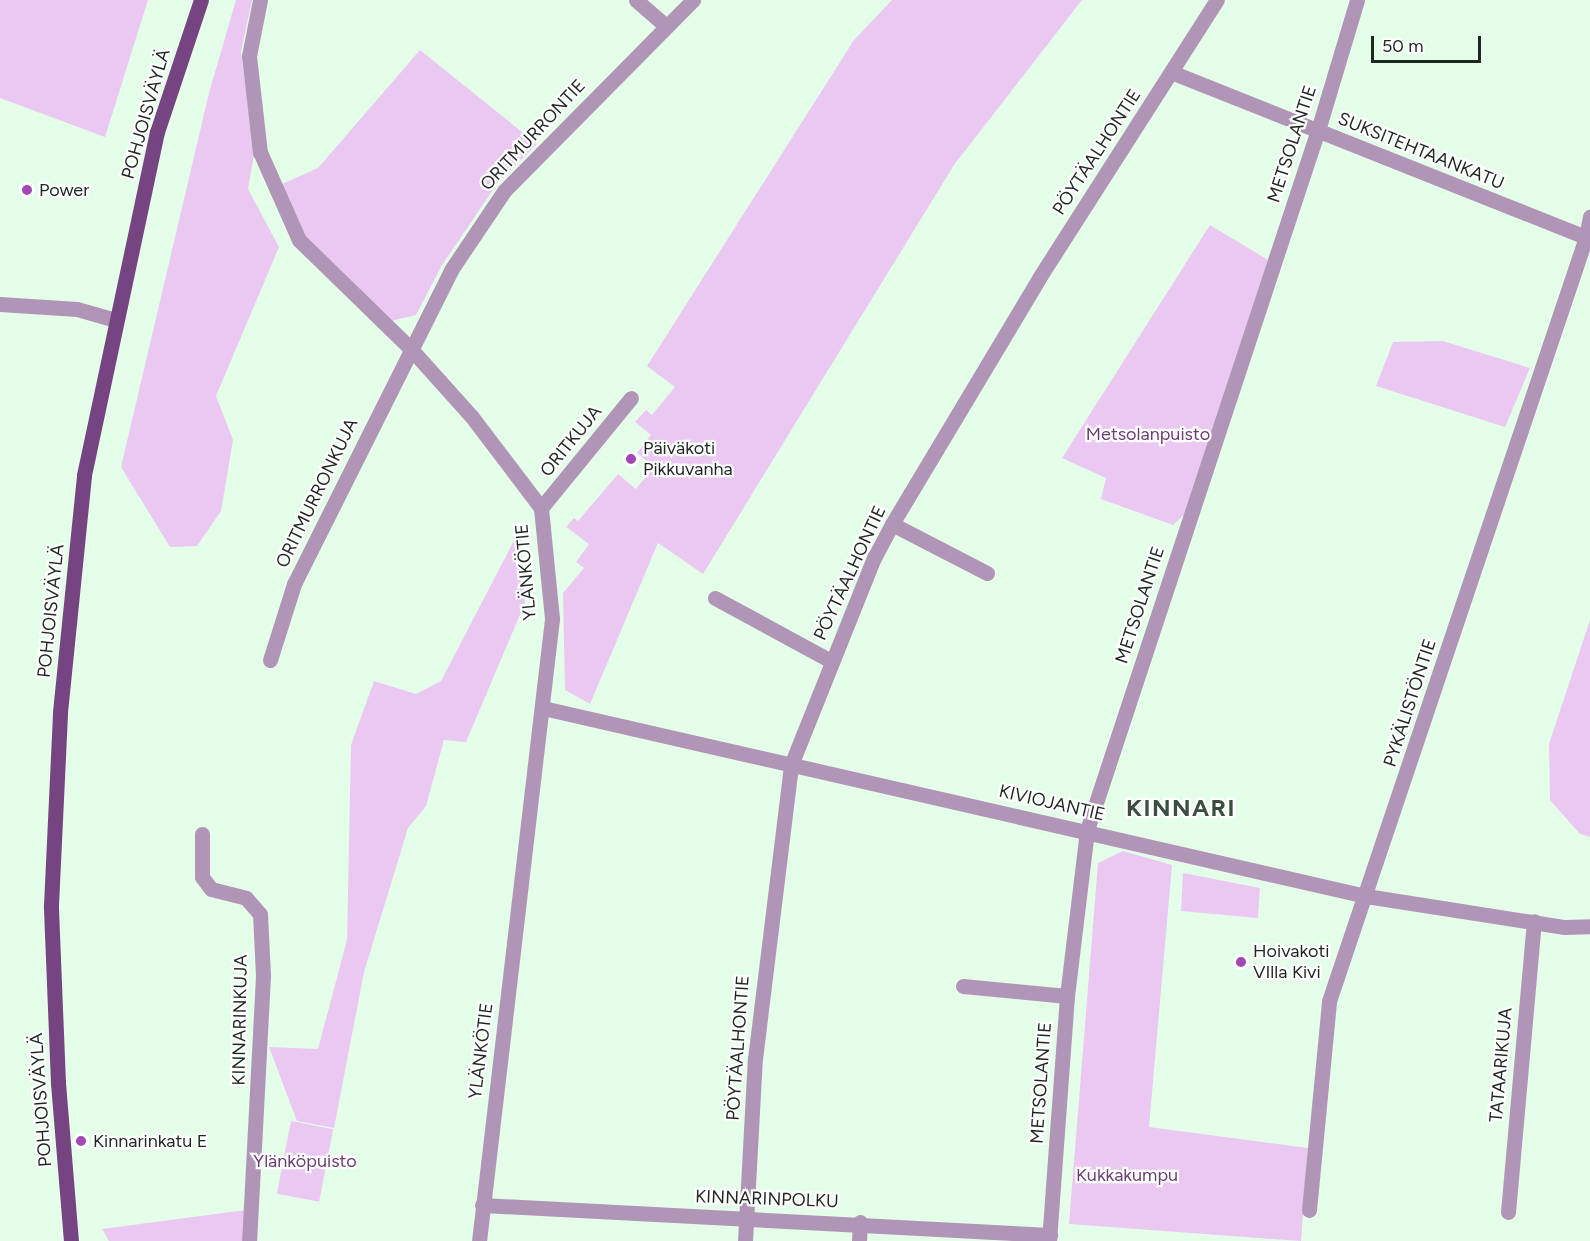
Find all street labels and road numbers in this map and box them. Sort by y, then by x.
street label: POHJOISVÄYLÄ [117,47,175,181]
street label: ORITMURRONTIE [476,75,590,195]
street label: METSOLANTIE [1263,83,1321,205]
street label: PÖYTÄALHONTIE [1048,85,1146,219]
street label: SUKSITEHTAANKATU [1335,108,1507,194]
street label: ORITKUJA [536,401,606,481]
street label: ORITMURRONKUJA [271,415,363,571]
street label: PÖYTÄALHONTIE [809,502,891,644]
street label: YLÄNKÖTIE [511,523,541,621]
street label: POHJOISVÄYLÄ [33,543,69,679]
street label: METSOLANTIE [1111,544,1169,666]
street label: PYKÄLISTÖNTIE [1379,636,1441,770]
street label: KIVIOJANTIE [997,780,1107,826]
street label: KINNARINKUJA [228,954,252,1086]
street label: PÖYTÄALHONTIE [722,975,754,1121]
street label: YLÄNKÖTIE [464,1002,498,1100]
street label: TATAARIKUJA [1485,1007,1517,1123]
street label: METSOLANTIE [1026,1022,1056,1144]
street label: POHJOISVÄYLÄ [26,1032,56,1168]
street label: KINNARINPOLKU [695,1186,839,1212]

